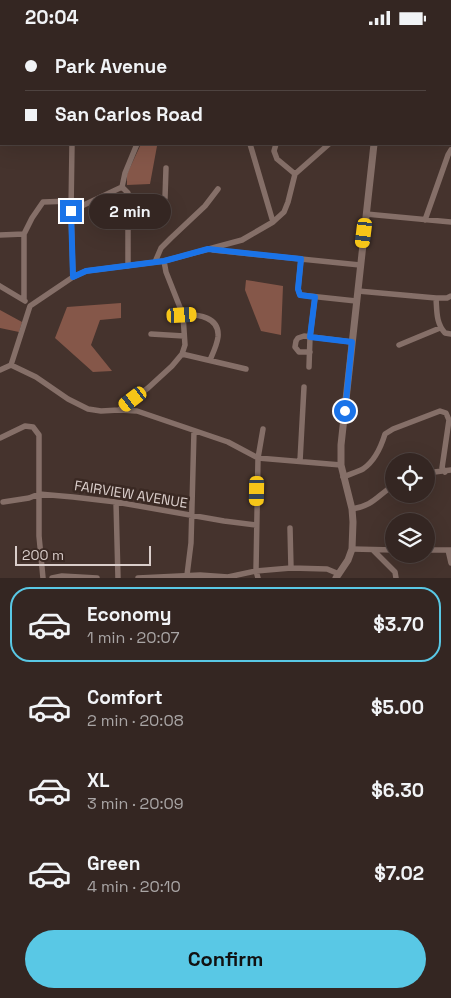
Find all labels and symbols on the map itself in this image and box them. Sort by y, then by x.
callout: 2 min [88,193,171,229]
route end [60,200,82,222]
car [354,217,373,249]
car [166,307,197,323]
car [116,384,149,414]
route start [334,400,356,422]
street label: FAIRVIEW AVENUE [73,476,189,512]
car [249,476,264,506]
scale bar [15,543,151,566]

